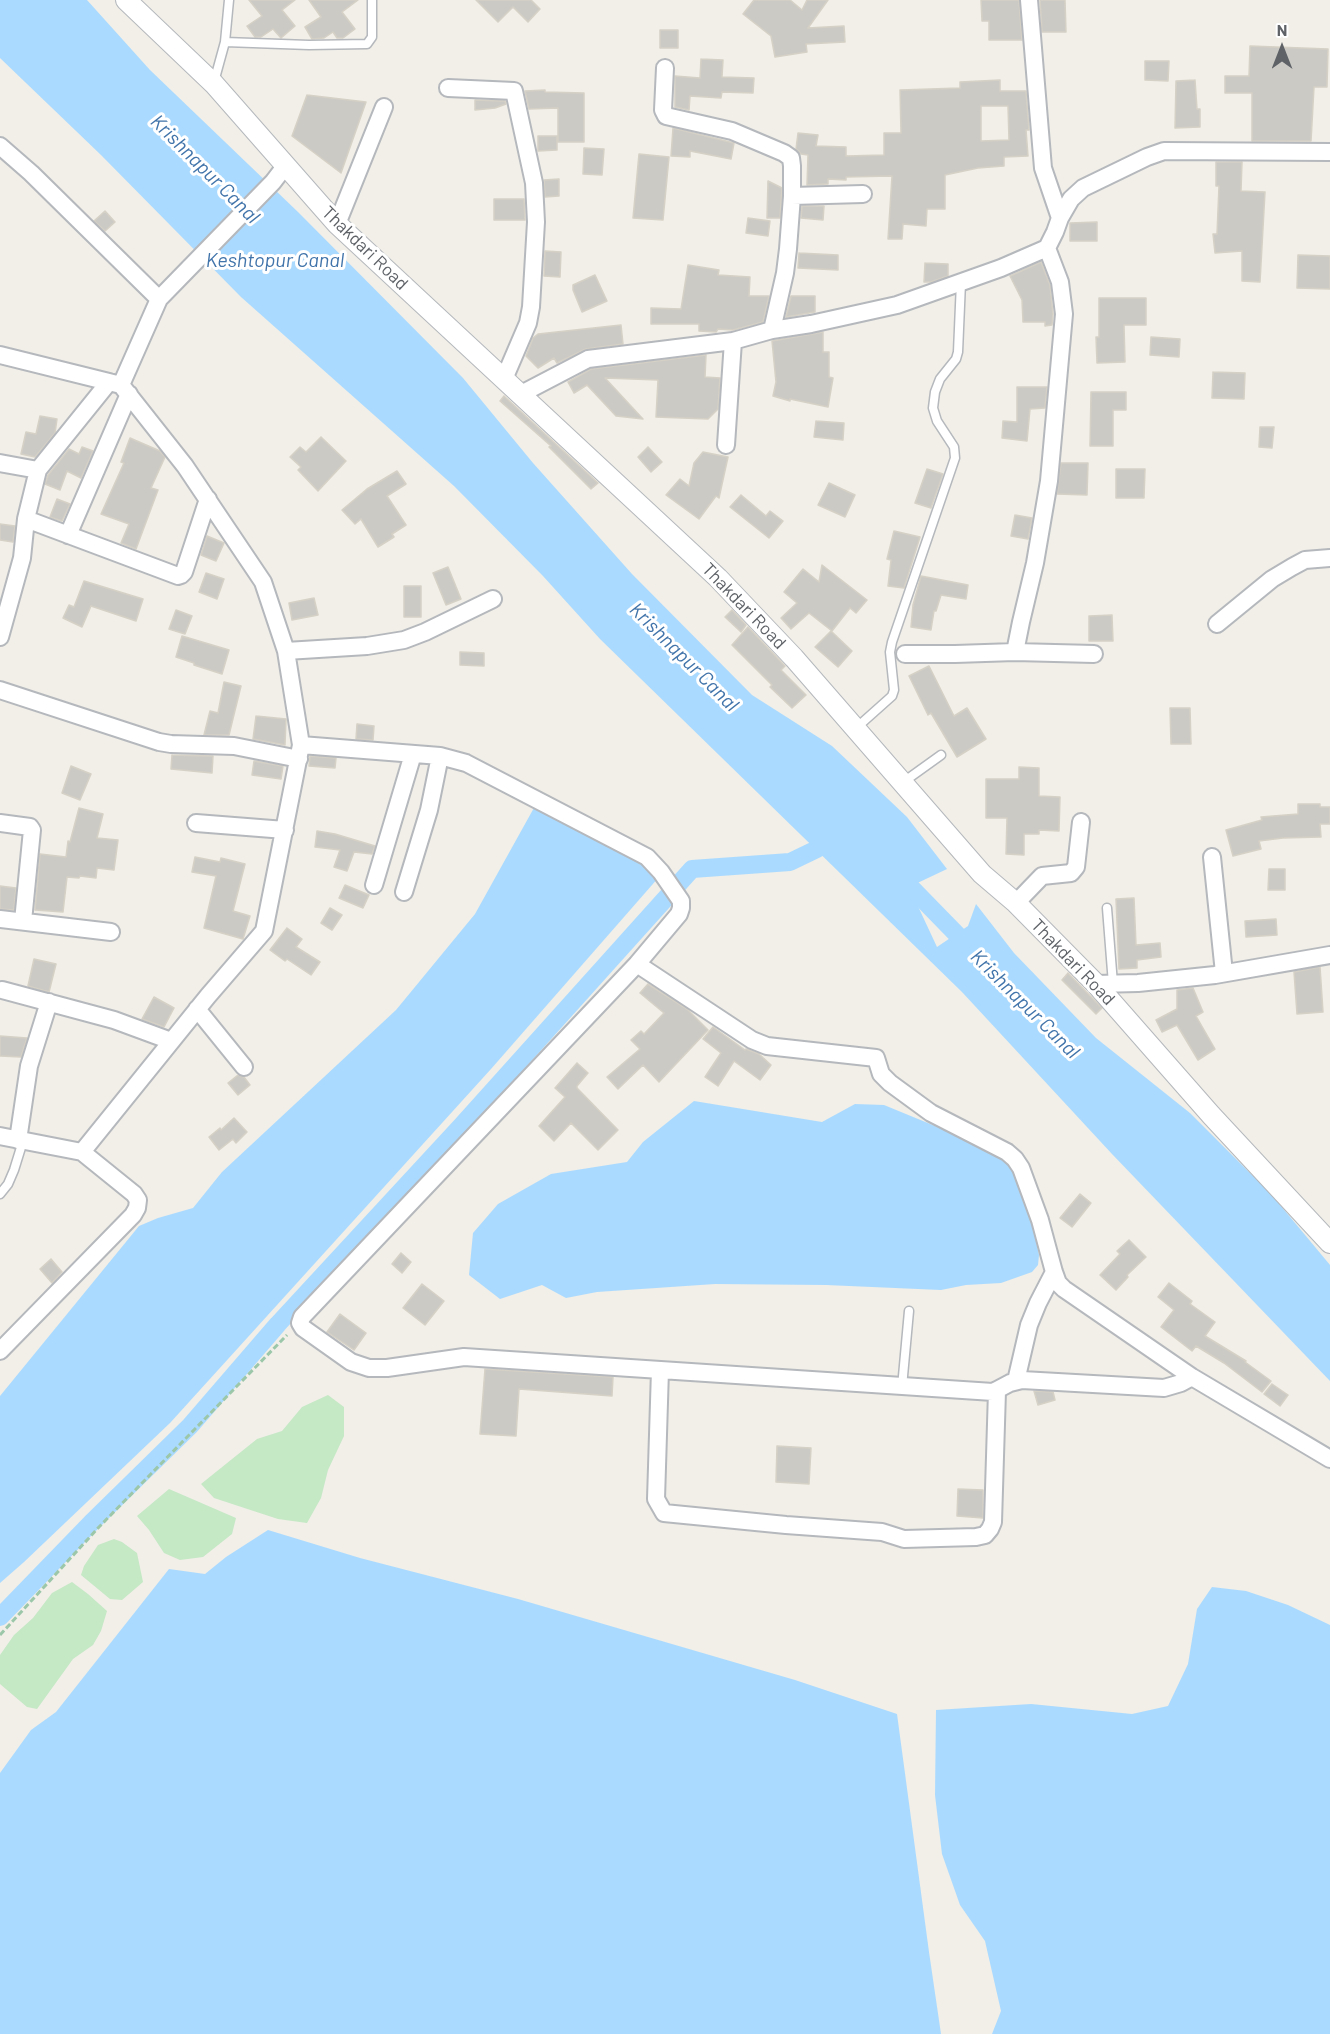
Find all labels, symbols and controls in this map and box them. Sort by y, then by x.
north arrow [1252,18,1312,78]
text: N [1277,20,1287,39]
water label: Krishnapur Canal [145,109,265,229]
street label: Thakdari Road [317,202,413,294]
water label: Keshtopur Canal [206,248,344,272]
street label: Thakdari Road [698,558,790,654]
water label: Krishnapur Canal [624,597,744,717]
street label: Thakdari Road [1027,914,1119,1010]
water label: Krishnapur Canal [965,944,1085,1064]

